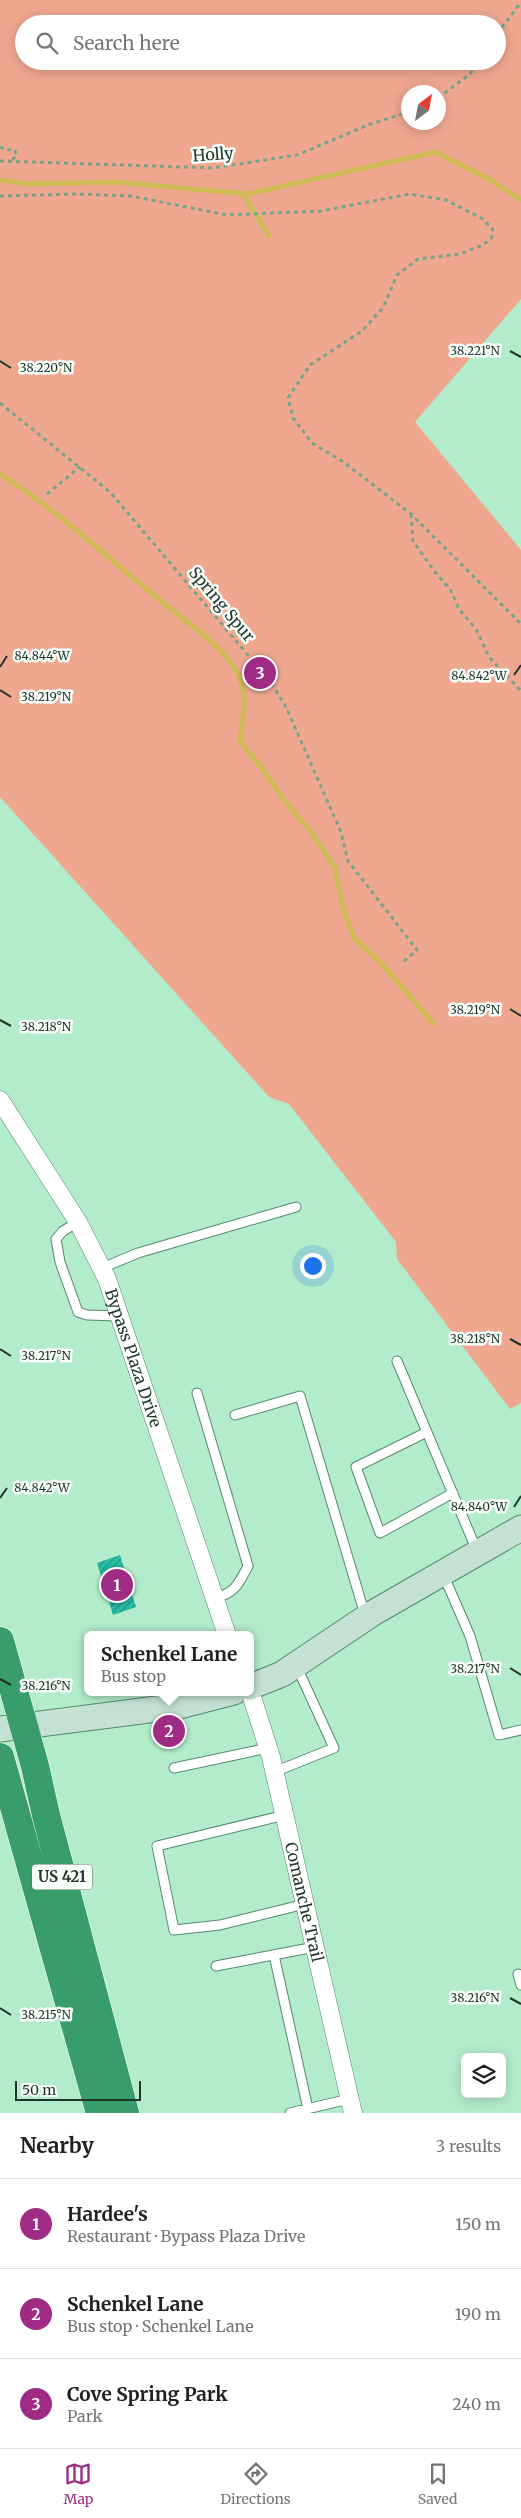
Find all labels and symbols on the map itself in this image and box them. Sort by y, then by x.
north arrow [401,85,446,130]
street label: Holly [192,143,235,165]
text: 38.221°N [450,343,500,358]
text: 38.220°N [20,360,73,375]
street label: Spring Spur [185,562,259,646]
text: 84.844°W [14,648,71,663]
pin: 3 [244,654,276,692]
text: 84.842°W [451,668,508,683]
text: 38.219°N [21,689,72,704]
text: 38.219°N [450,1002,501,1017]
text: 38.218°N [21,1019,72,1034]
your location [300,1253,326,1279]
street label: Bypass Plaza Drive [101,1286,166,1430]
text: 38.218°N [450,1331,501,1346]
text: 38.217°N [21,1348,72,1363]
text: 84.842°W [14,1480,71,1495]
text: 84.840°W [451,1499,508,1514]
pin: 1 [101,1566,133,1604]
text: 38.217°N [450,1661,501,1676]
text: 38.216°N [21,1678,71,1693]
pin: 2 [153,1712,185,1750]
street label: Comanche Trail [281,1840,328,1964]
road number: US 421 [32,1864,92,1890]
text: 38.216°N [450,1990,500,2005]
text: 38.215°N [21,2007,72,2022]
scale bar [15,2078,141,2101]

